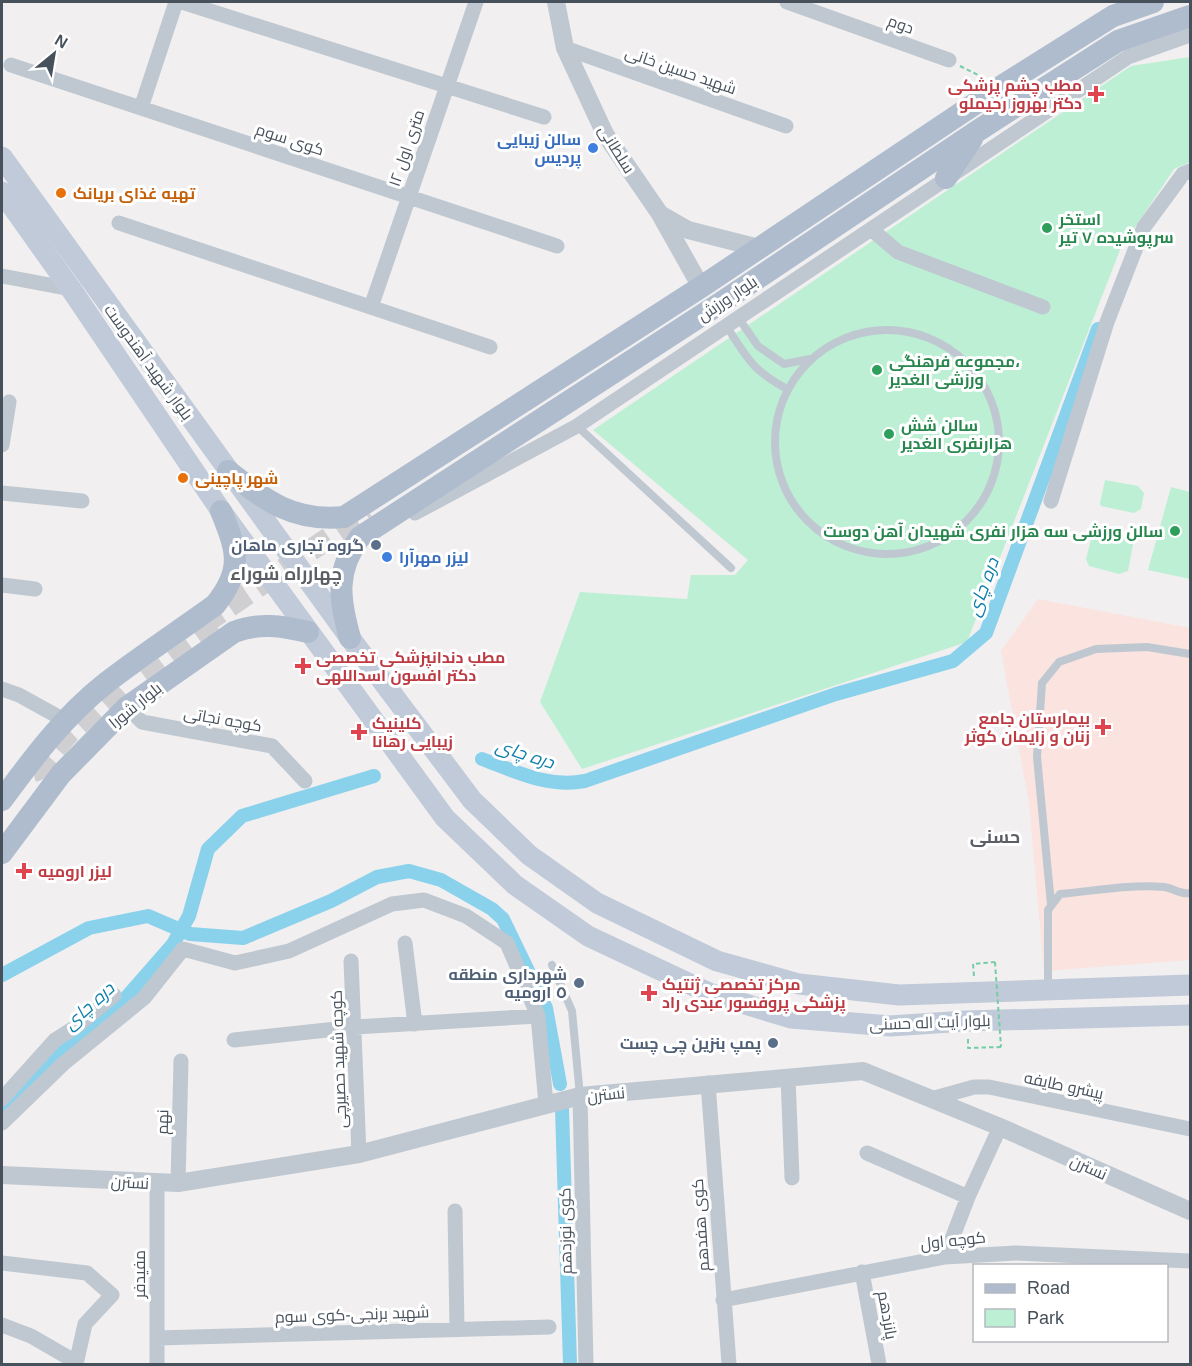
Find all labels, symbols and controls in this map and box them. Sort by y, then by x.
street label: دوم [884,12,916,40]
north arrow [24,24,84,84]
text: N [52,31,71,52]
street label: شهید حسین خانی [622,43,739,99]
place label: مطب چشم پزشکی دکتر بهروز رحیملو [948,77,1082,113]
marker: مطب چشم پزشکی دکتر بهروز رحیملو [1087,85,1105,103]
street label: ۱۲ متری اول [385,108,429,189]
street label: کوی سوم [253,120,326,161]
street label: سلطانی [594,122,638,177]
place label: سالن زیبایی پردیس [497,131,581,169]
marker: سالن زیبایی پردیس [586,141,600,155]
place label: تهیه غذای بریانک [73,185,196,203]
marker: تهیه غذای بریانک [54,186,68,200]
place label: استخر سرپوشیده ۷ تیر [1058,211,1174,249]
marker: استخر سرپوشیده ۷ تیر [1040,221,1054,235]
street label: بلوار ورزش [694,272,761,326]
street label: بلوار شهید آهندوست [99,301,196,424]
place label: مجموعه فرهنگی، ورزشی الغدیر [888,353,1020,389]
marker: مجموعه فرهنگی، ورزشی الغدیر [870,363,884,377]
place label: سالن شش هزارنفری الغدیر [900,417,1012,453]
marker: سالن شش هزارنفری الغدیر [882,427,896,441]
place label: شهر پاچینی [195,470,278,490]
marker: شهر پاچینی [176,471,190,485]
place label: سالن ورزشی سه هزار نفری شهیدان آهن دوست [823,522,1163,541]
marker: سالن ورزشی سه هزار نفری شهیدان آهن دوست [1168,524,1182,538]
place label: گروه تجاری ماهان [231,537,364,555]
marker: گروه تجاری ماهان [369,538,383,552]
place label: لیزر مهرآرا [399,548,469,567]
marker: لیزر مهرآرا [380,550,394,564]
water label: دره چای [963,554,1005,619]
district label: چهارراه شوراء [230,564,342,586]
place label: مطب دندانپزشکی تخصصی دکتر افسون اسداللهی [316,649,505,685]
marker: مطب دندانپزشکی تخصصی دکتر افسون اسداللهی [294,657,312,675]
street label: بلوار شورا [106,679,166,732]
street label: کوچه نجاتی [182,704,263,738]
place label: بیمارستان جامع زنان و زایمان کوثر [964,710,1090,746]
place label: کلینیک زیبایی رهانا [372,715,453,751]
marker: بیمارستان جامع زنان و زایمان کوثر [1094,718,1112,736]
marker: کلینیک زیبایی رهانا [350,723,368,741]
water label: دره چای [493,735,558,775]
district label: حسنی [970,827,1020,848]
marker: لیزر ارومیه [15,862,33,880]
place label: لیزر ارومیه [38,863,112,881]
place label: شهردارى منطقه ٥ ارومیه [448,966,567,1002]
marker: شهردارى منطقه ٥ ارومیه [572,976,586,990]
place label: مرکز تخصصی ژنتیک پزشکی پروفسور عبدی راد [662,976,846,1014]
water label: دره چای [60,977,120,1035]
marker: مرکز تخصصی ژنتیک پزشکی پروفسور عبدی راد [640,984,658,1002]
street label: کوچه شهید حصیرچی [328,989,352,1128]
street label: بلوار آیت اله حسنی [869,1012,991,1035]
place label: پمپ بنزین چى چست [620,1035,761,1055]
marker: پمپ بنزین چى چست [766,1036,780,1050]
street label: پیشرو طایفه [1022,1069,1106,1105]
street label: نسترن [586,1084,626,1107]
street label: نهم [154,1109,174,1135]
street label: نسترن [1067,1152,1110,1185]
street label: نسترن [110,1173,149,1194]
street label: کوی هفدهم [689,1178,715,1272]
street label: کوی نوزدهم [556,1187,578,1275]
street label: کوچه اول [920,1229,987,1255]
street label: مفیدفر [131,1250,149,1299]
legend [973,1264,1168,1342]
text: Road [1027,1278,1070,1298]
street label: پانزدهم [872,1289,900,1342]
street label: شهید برنجی-کوی سوم [275,1303,430,1329]
text: Park [1027,1308,1065,1328]

